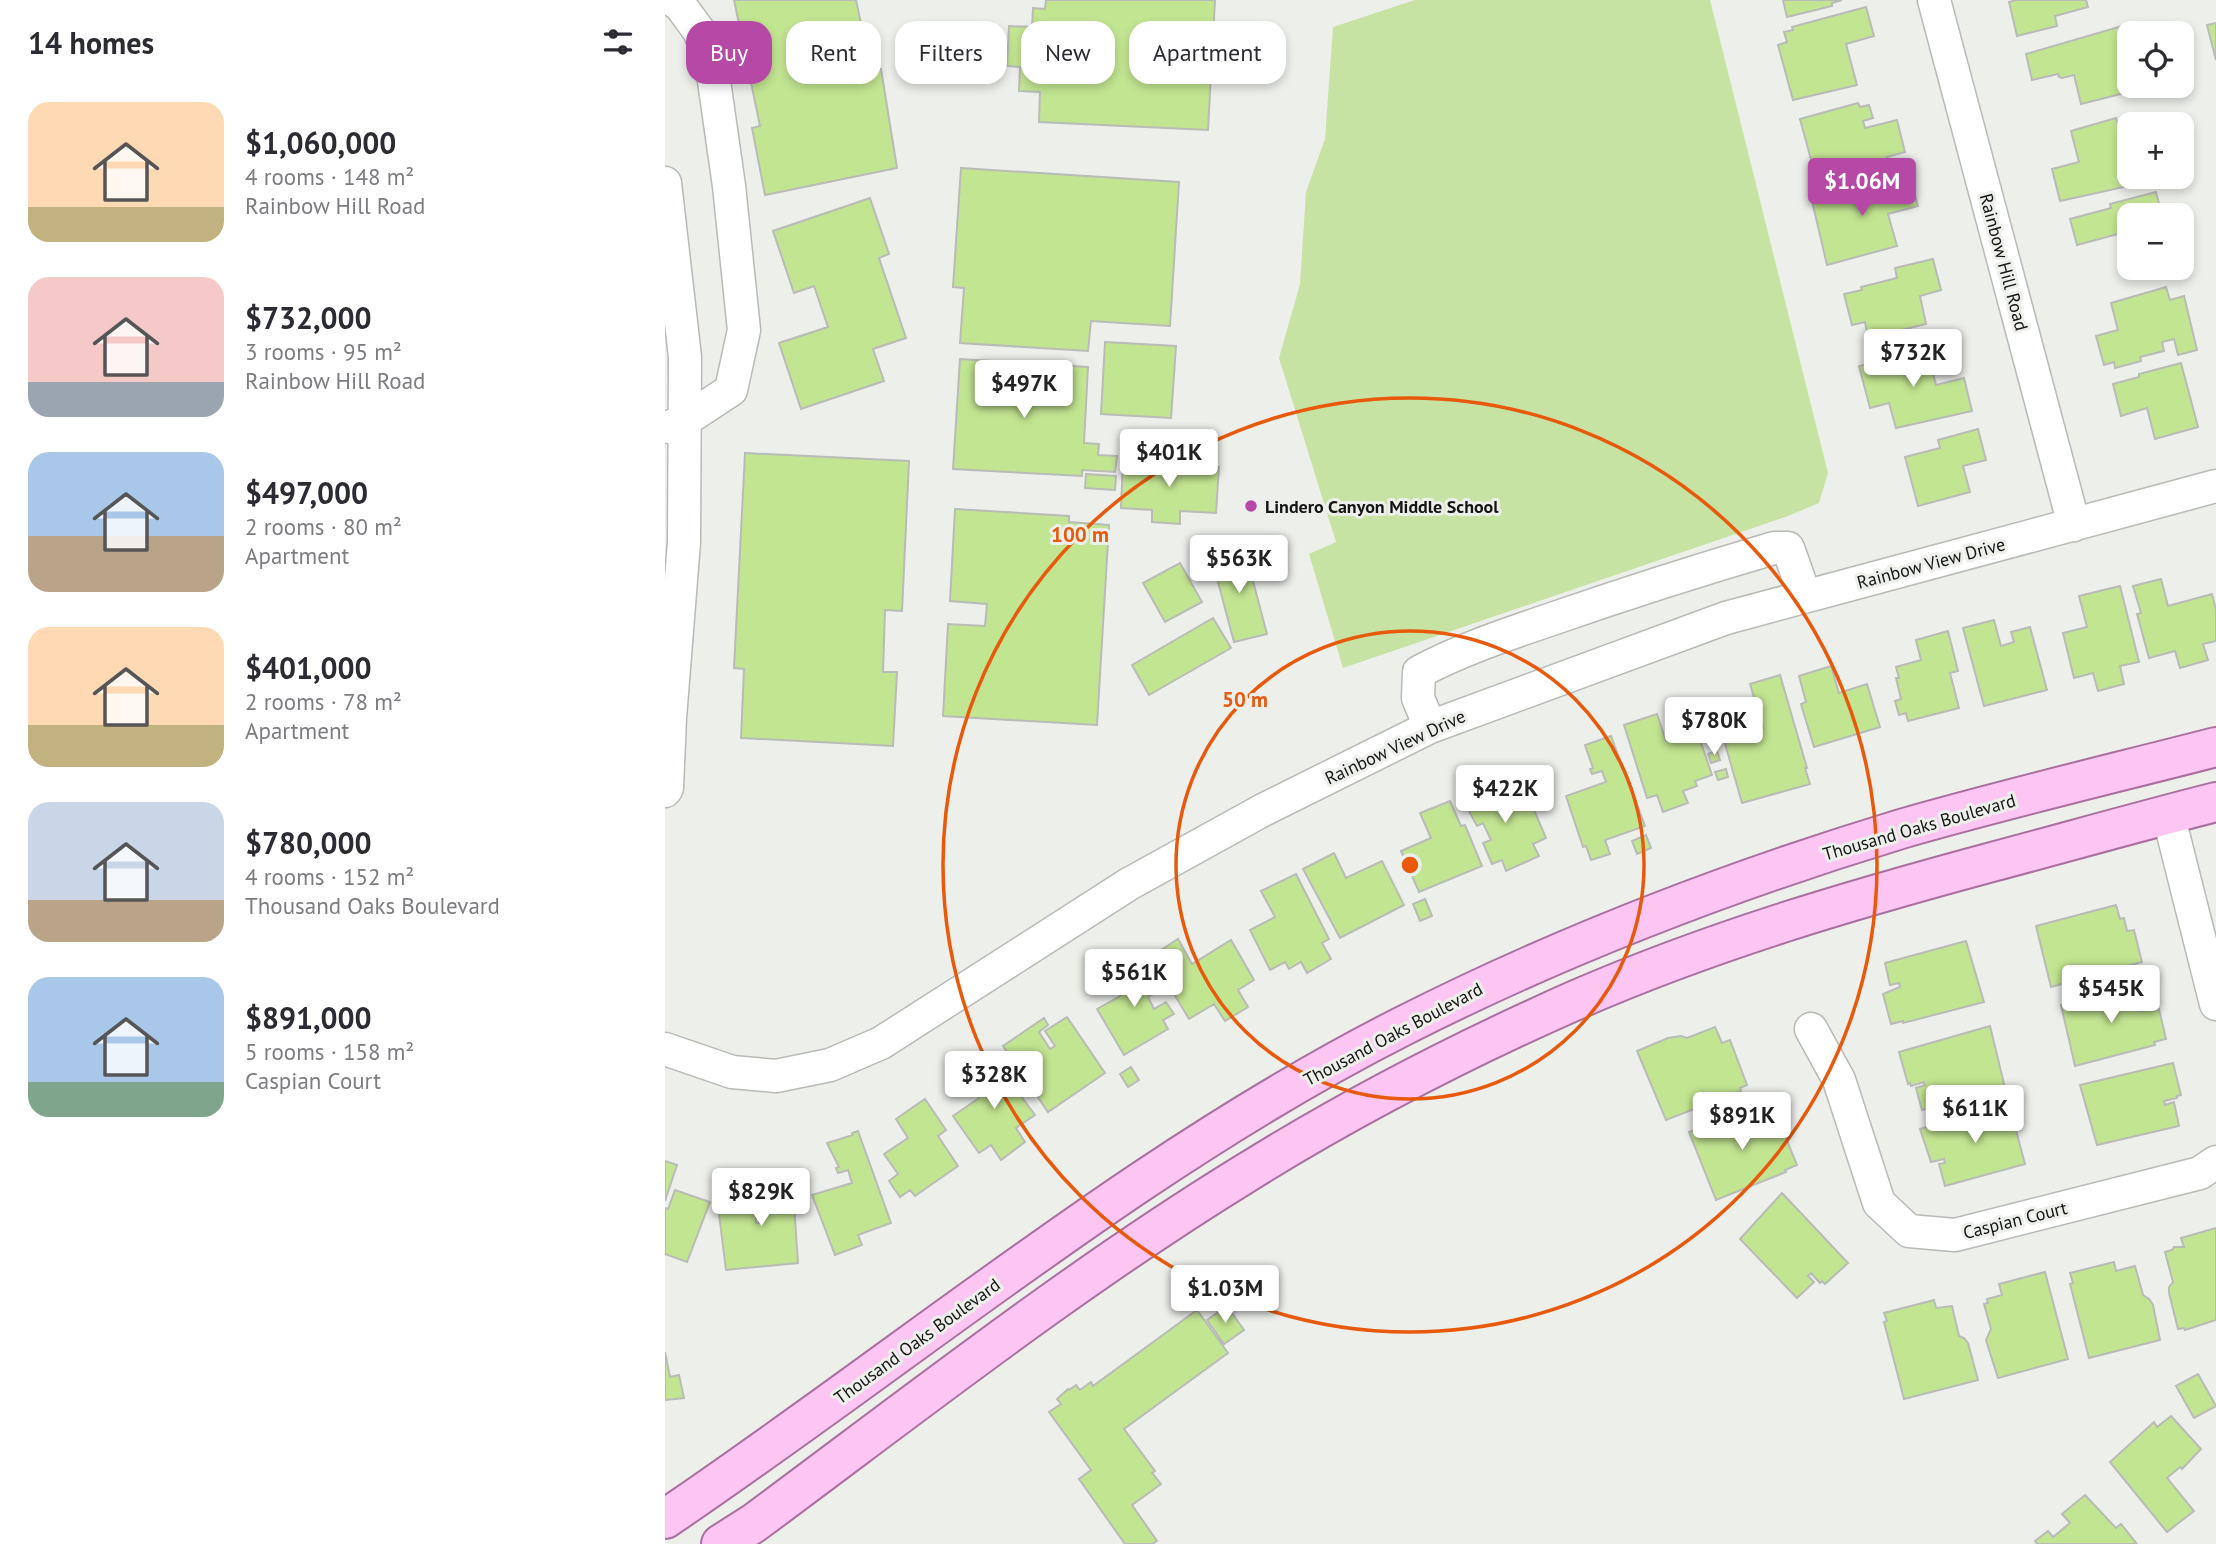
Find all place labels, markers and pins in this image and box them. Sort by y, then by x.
pin: $1.06M [1805,158,1919,218]
pin: $732K [1864,330,1962,389]
pin: $497K [975,360,1073,420]
pin: $401K [1120,430,1218,489]
place label: Lindero Canyon Middle School [1265,495,1499,518]
marker: Lindero Canyon Middle School [1243,498,1259,514]
pin: $563K [1190,536,1288,595]
pin: $780K [1665,698,1763,757]
pin: $422K [1456,766,1554,825]
centre of rings [1398,853,1422,877]
pin: $561K [1085,950,1183,1009]
pin: $545K [2062,965,2160,1025]
pin: $328K [945,1052,1043,1111]
pin: $611K [1926,1086,2024,1145]
pin: $891K [1693,1092,1791,1152]
pin: $829K [712,1168,810,1228]
pin: $1.03M [1168,1266,1282,1325]

